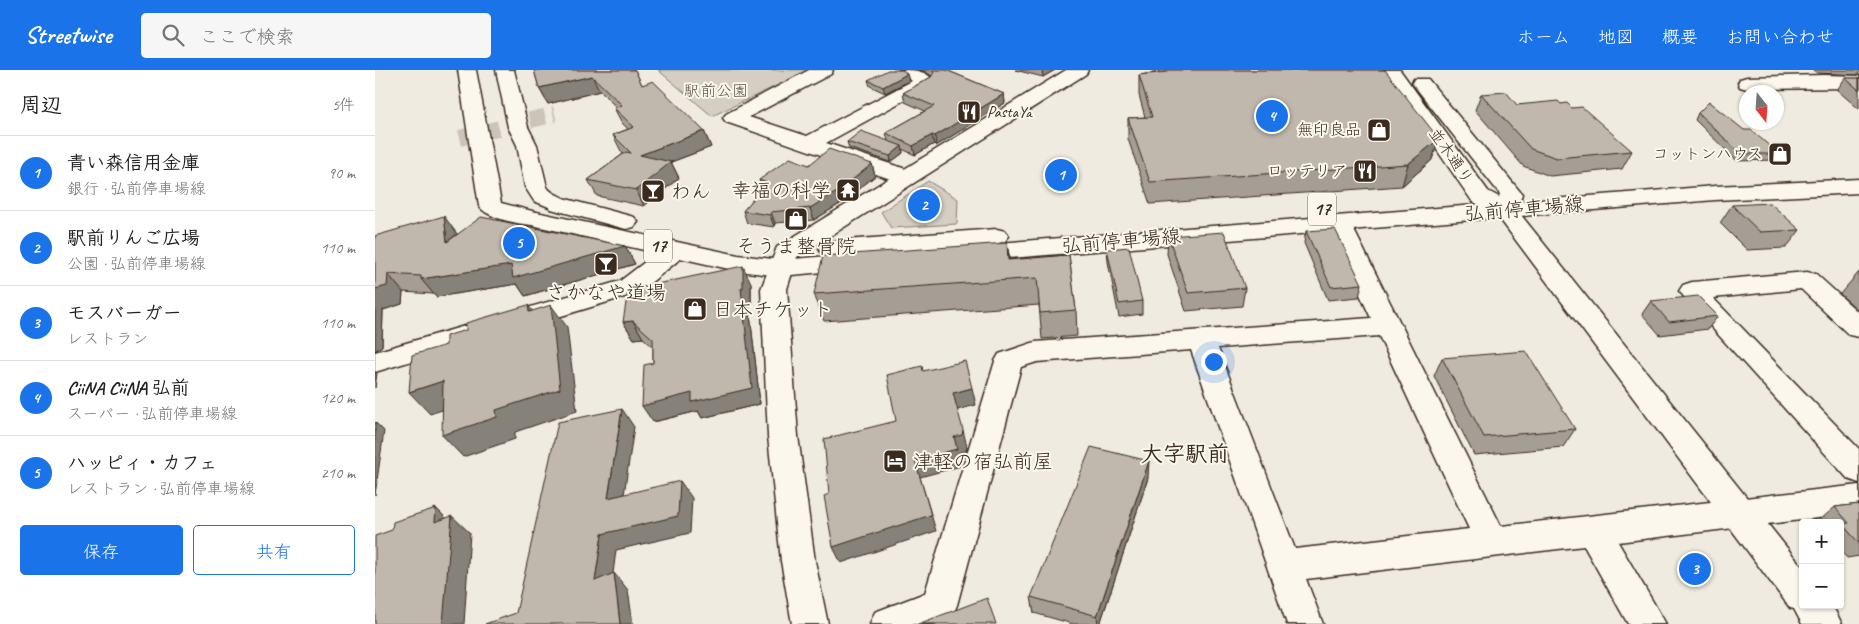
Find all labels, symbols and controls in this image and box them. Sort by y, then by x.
search box [141,13,491,58]
text: Streetwise [25,20,111,50]
icon: search [159,21,187,49]
text: ここで検索 [199,25,294,49]
text: ホーム [1517,26,1570,48]
text: 地図 [1598,26,1634,48]
text: 概要 [1662,26,1698,48]
text: お問い合わせ [1726,26,1834,48]
park label: 駅前公園 [684,81,748,101]
north arrow [1739,85,1784,130]
text: 周辺 [20,92,62,118]
text: 5件 [332,95,355,115]
pin: 4 [1256,97,1288,135]
restaurant icon: PastaYa [956,99,982,125]
place label: PastaYa [987,102,1033,122]
shop icon: 無印良品 [1366,117,1392,143]
place label: 無印良品 [1297,120,1361,140]
street label: 並木通り [1424,124,1478,188]
shop icon: コットンハウス [1767,141,1793,167]
place label: コットンハウス [1653,144,1763,164]
text: 青い森信用金庫 [67,151,200,175]
pin: 1 [1045,156,1077,194]
restaurant icon: ロッテリア [1352,158,1378,184]
place label: ロッテリア [1267,161,1347,181]
text: 1 [32,163,40,183]
text: 90 m [328,163,355,183]
temple icon: 幸福の科学 [835,177,861,203]
bar icon: わん [640,178,666,204]
place label: 幸福の科学 [731,178,831,203]
text: 銀行 · 弘前停車場線 [67,179,206,199]
place label: わん [671,179,711,204]
pin: 2 [908,186,940,224]
street label: 弘前停車場線 [1463,191,1585,227]
road number: 17 [1308,192,1336,226]
shop icon: そうま整骨院 [783,206,809,232]
street label: 弘前停車場線 [1060,223,1182,259]
pin: 5 [503,224,535,262]
text: 駅前りんご広場 [67,226,200,250]
road number: 17 [644,230,672,262]
place label: そうま整骨院 [736,234,856,259]
text: 2 [32,238,40,258]
text: 110 m [321,238,355,258]
bar icon: さかなや道場 [593,251,619,277]
text: 公園 · 弘前停車場線 [67,254,206,274]
place label: さかなや道場 [546,280,666,305]
shop icon: 日本チケット [682,296,708,322]
place label: 日本チケット [713,297,833,322]
text: モスバーガー [67,301,181,325]
text: 3 [32,313,40,333]
text: 110 m [321,313,355,333]
text: レストラン [67,329,148,349]
your location [1201,349,1227,375]
text: CiiNA CiiNA 弘前 [67,376,190,400]
text: 4 [32,388,40,408]
text: 120 m [321,388,355,408]
text: スーパー · 弘前停車場線 [67,404,237,424]
district label: 大字駅前 [1141,440,1229,468]
hotel icon: 津軽の宿弘前屋 [882,448,908,474]
place label: 津軽の宿弘前屋 [913,449,1053,474]
text: ハッピィ・カフェ [67,451,217,475]
text: 5 [33,463,39,483]
text: 210 m [321,463,355,483]
text: レストラン · 弘前停車場線 [67,479,255,499]
map controls [1799,519,1844,609]
button: + [1799,519,1844,564]
button: 保存 [20,525,183,575]
button: 共有 [193,525,355,575]
pin: 3 [1679,550,1711,588]
button: − [1799,564,1844,609]

